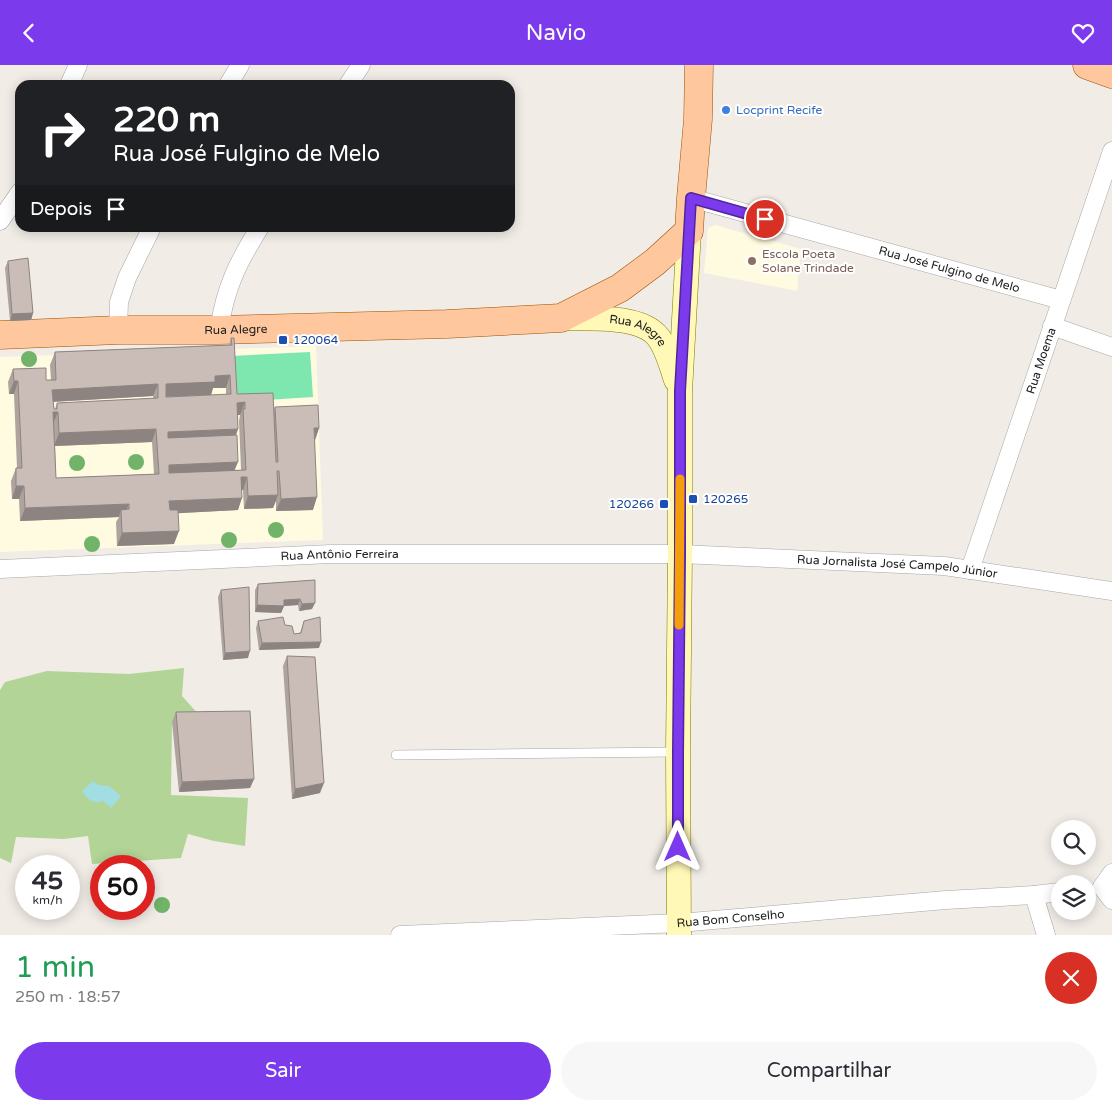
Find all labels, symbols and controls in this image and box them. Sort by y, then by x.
icon: back [15,19,43,47]
icon: heart [1069,19,1097,47]
text: Navio [526,20,586,46]
text: 220 m [113,99,220,141]
icon: right [30,100,95,165]
place label: Locprint Recife [736,103,823,117]
marker: Locprint Recife [720,104,732,116]
text: Rua José Fulgino de Melo [113,141,380,167]
icon: arrive [102,195,130,223]
text: Depois [30,198,92,220]
pin [744,198,786,240]
icon: arrive [751,205,779,233]
street label: Rua José Fulgino de Melo [877,243,1022,295]
place label: Escola Poeta Solane Trindade [762,247,854,275]
marker: Escola Poeta Solane Trindade [746,255,758,267]
street label: Rua Alegre [609,312,670,349]
street label: Rua Alegre [204,322,268,337]
street label: Rua Moema [1023,326,1059,396]
place label: 120064 [293,333,339,347]
marker: 120064 [277,334,289,346]
place label: 120265 [703,492,748,506]
marker: 120265 [687,493,699,505]
place label: 120266 [609,497,654,511]
marker: 120266 [658,498,670,510]
street label: Rua Antônio Ferreira [280,547,399,563]
street label: Rua Jornalista José Campelo Júnior [797,552,999,581]
position arrow [651,820,703,872]
map controls [1051,820,1096,920]
button: search [1051,820,1096,865]
speed limit sign: 50 [90,855,155,920]
text: 45 [32,866,63,896]
button: layers [1051,875,1096,920]
text: km/h [32,893,63,907]
street label: Rua Bom Conselho [676,907,785,930]
text: 1 min [15,949,95,986]
button: close [1045,952,1097,1004]
text: 250 m · 18:57 [15,987,121,1007]
button: Sair [15,1042,551,1100]
button: Compartilhar [561,1042,1097,1100]

